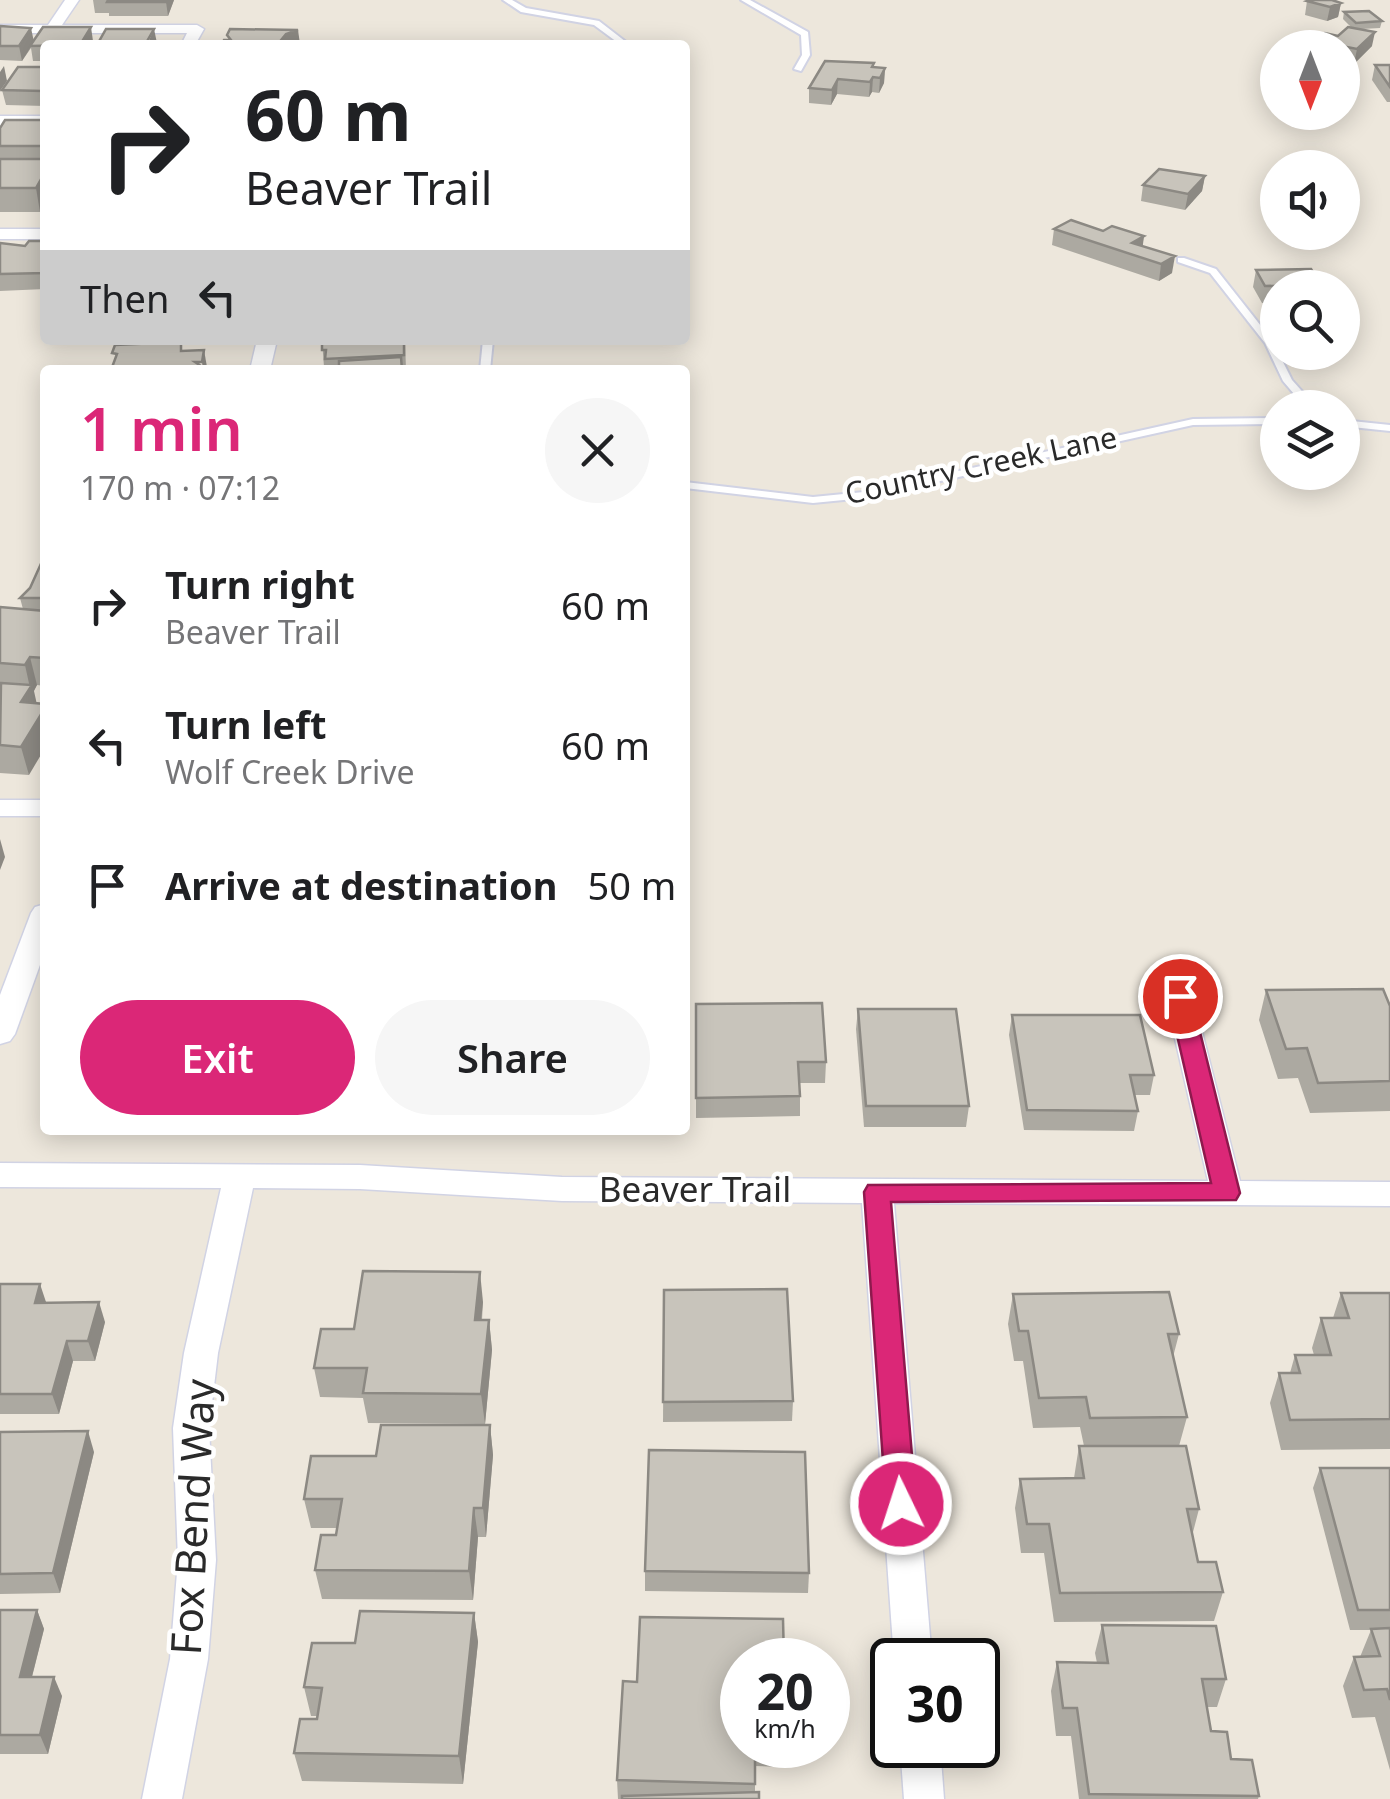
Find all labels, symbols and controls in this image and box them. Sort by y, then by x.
north arrow [1260,30,1360,130]
map controls [1260,30,1360,490]
text: 60 m [245,66,412,162]
icon: right [80,80,210,210]
button: sound [1260,150,1360,250]
text: Beaver Trail [245,157,492,218]
icon: left [190,270,245,325]
button: search [1260,270,1360,370]
text: Then [80,272,170,324]
text: 1 min [80,387,243,469]
button: layers [1260,390,1360,490]
button: close [545,398,650,503]
street label: Country Creek Lane [841,416,1120,513]
text: 170 m · 07:12 [80,466,280,509]
text: Turn right [165,558,355,610]
icon: right [80,578,135,633]
text: 60 m [561,579,650,631]
text: Beaver Trail [165,610,341,653]
text: Turn left [165,698,327,750]
icon: left [80,718,135,773]
text: 60 m [561,719,650,771]
text: Wolf Creek Drive [165,750,415,793]
icon: arrive [80,858,135,913]
text: Arrive at destination [165,859,557,911]
text: 50 m [587,859,676,911]
pin [1138,954,1223,1039]
icon: arrive [1153,969,1208,1024]
button: Exit [80,1000,355,1115]
button: Share [375,1000,650,1115]
street label: Beaver Trail [599,1165,791,1212]
street label: Fox Bend Way [156,1377,227,1656]
position arrow [849,1452,953,1556]
speed limit sign: 30 [870,1638,1000,1768]
text: 20 [756,1657,814,1725]
text: km/h [754,1711,816,1745]

